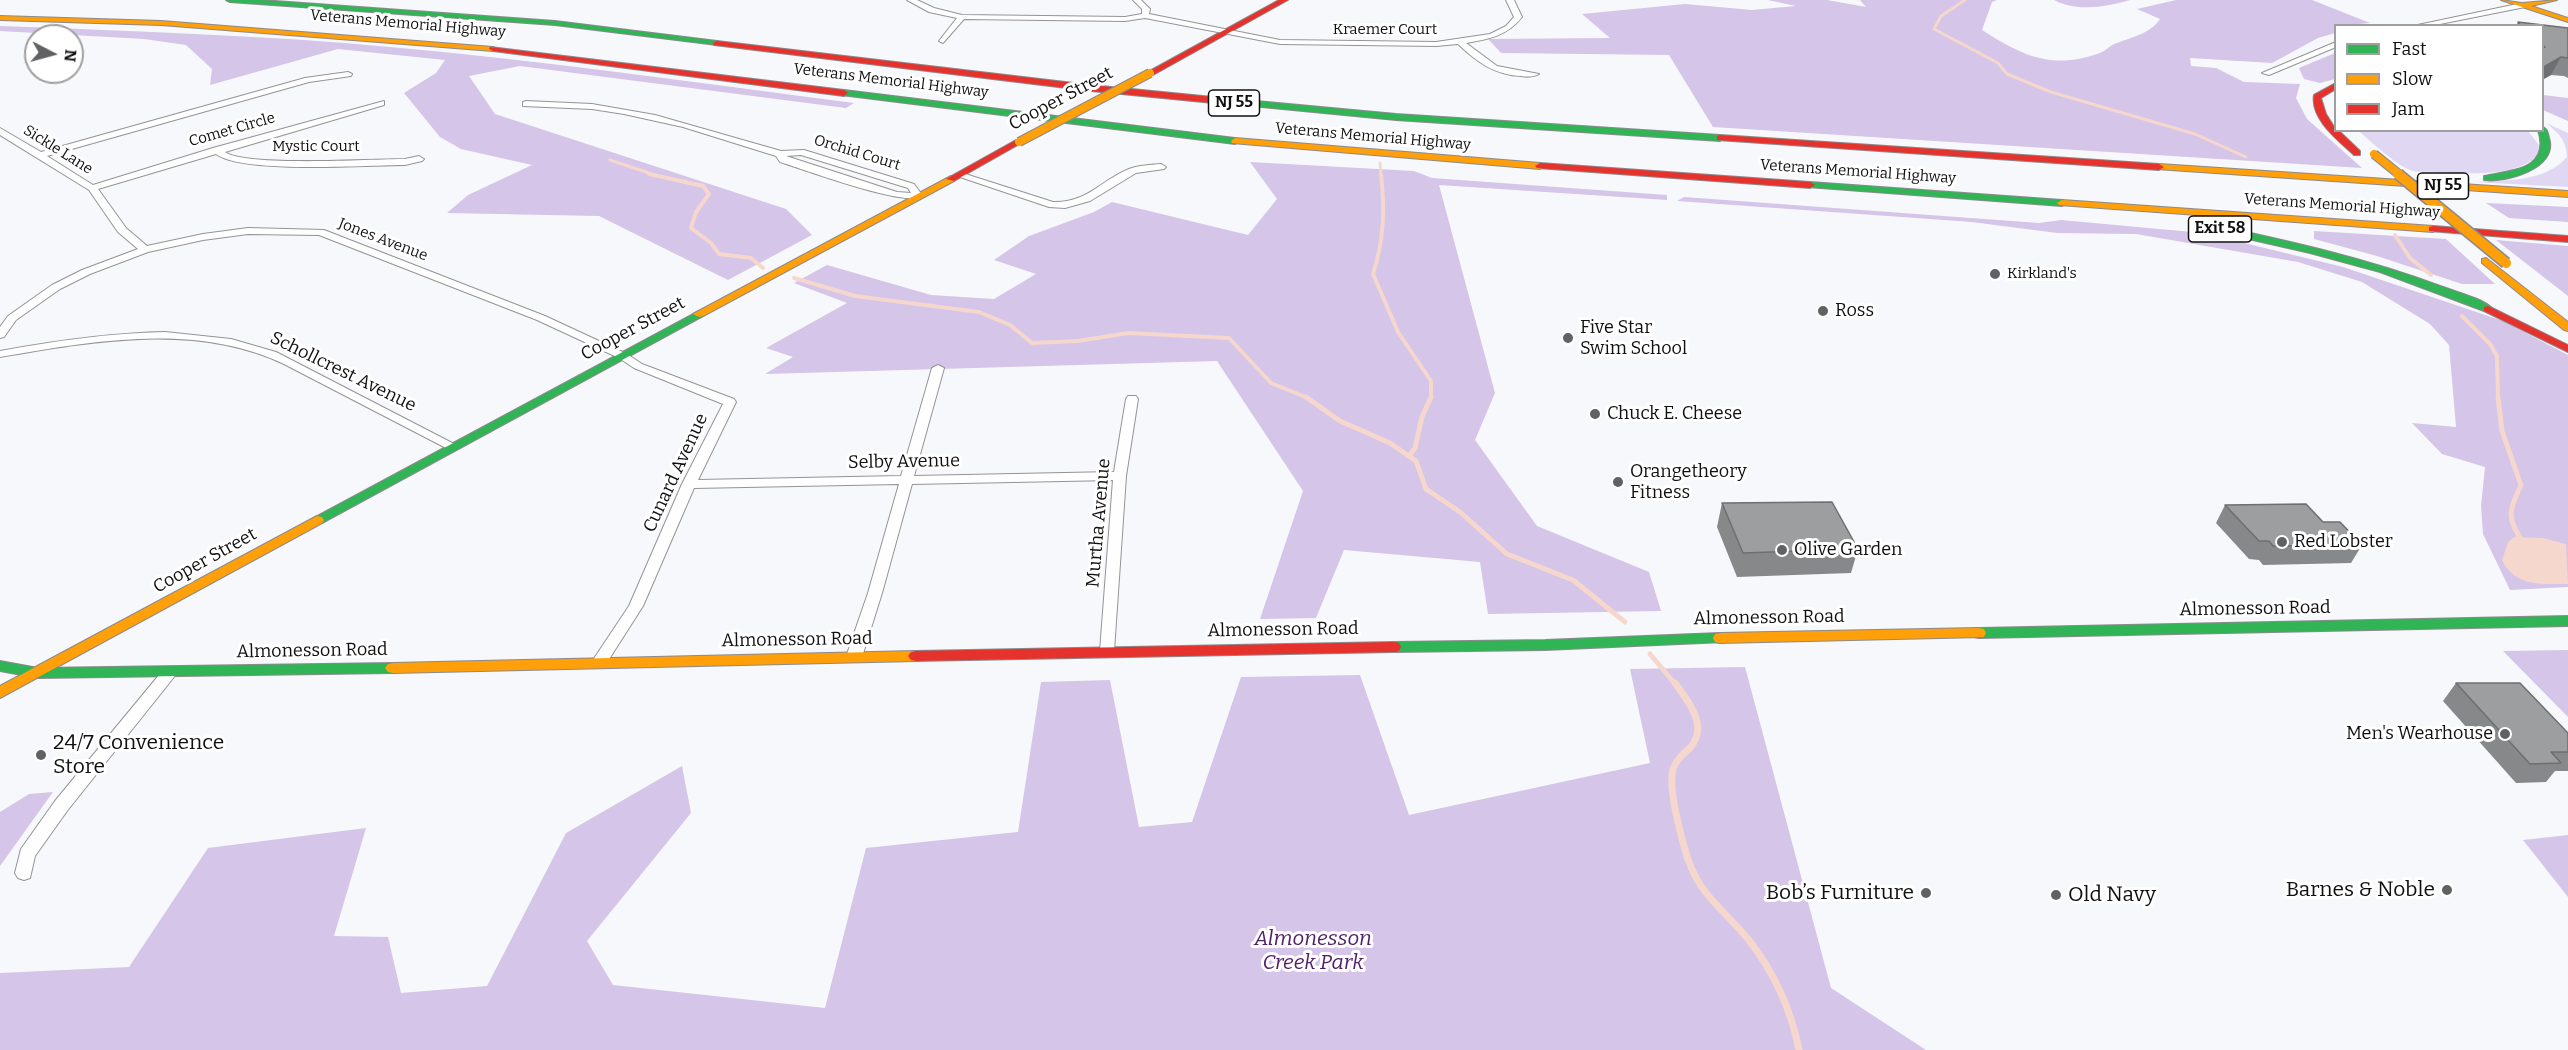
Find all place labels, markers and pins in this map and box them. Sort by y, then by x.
place label: Kirkland's [2007,265,2077,283]
marker: Kirkland's [1988,267,2002,281]
place label: Ross [1835,300,1874,322]
marker: Ross [1816,304,1830,318]
place label: Five Star Swim School [1580,317,1687,360]
marker: Five Star Swim School [1561,331,1575,345]
place label: Chuck E. Cheese [1607,403,1742,425]
marker: Chuck E. Cheese [1588,407,1602,421]
place label: Orangetheory Fitness [1630,461,1747,504]
marker: Orangetheory Fitness [1611,475,1625,489]
place label: Red Lobster [2294,531,2393,553]
marker: Red Lobster [2275,535,2289,549]
place label: Olive Garden [1794,539,1902,561]
marker: Olive Garden [1775,543,1789,557]
place label: Men's Wearhouse [2346,723,2493,745]
marker: Men's Wearhouse [2498,727,2512,741]
place label: 24/7 Convenience Store [53,730,224,780]
marker: 24/7 Convenience Store [34,748,48,762]
place label: Barnes & Noble [2286,877,2435,903]
place label: Bob’s Furniture [1766,880,1914,906]
place label: Old Navy [2068,882,2156,908]
marker: Barnes & Noble [2440,883,2454,897]
marker: Bob’s Furniture [1919,886,1933,900]
marker: Old Navy [2049,888,2063,902]

